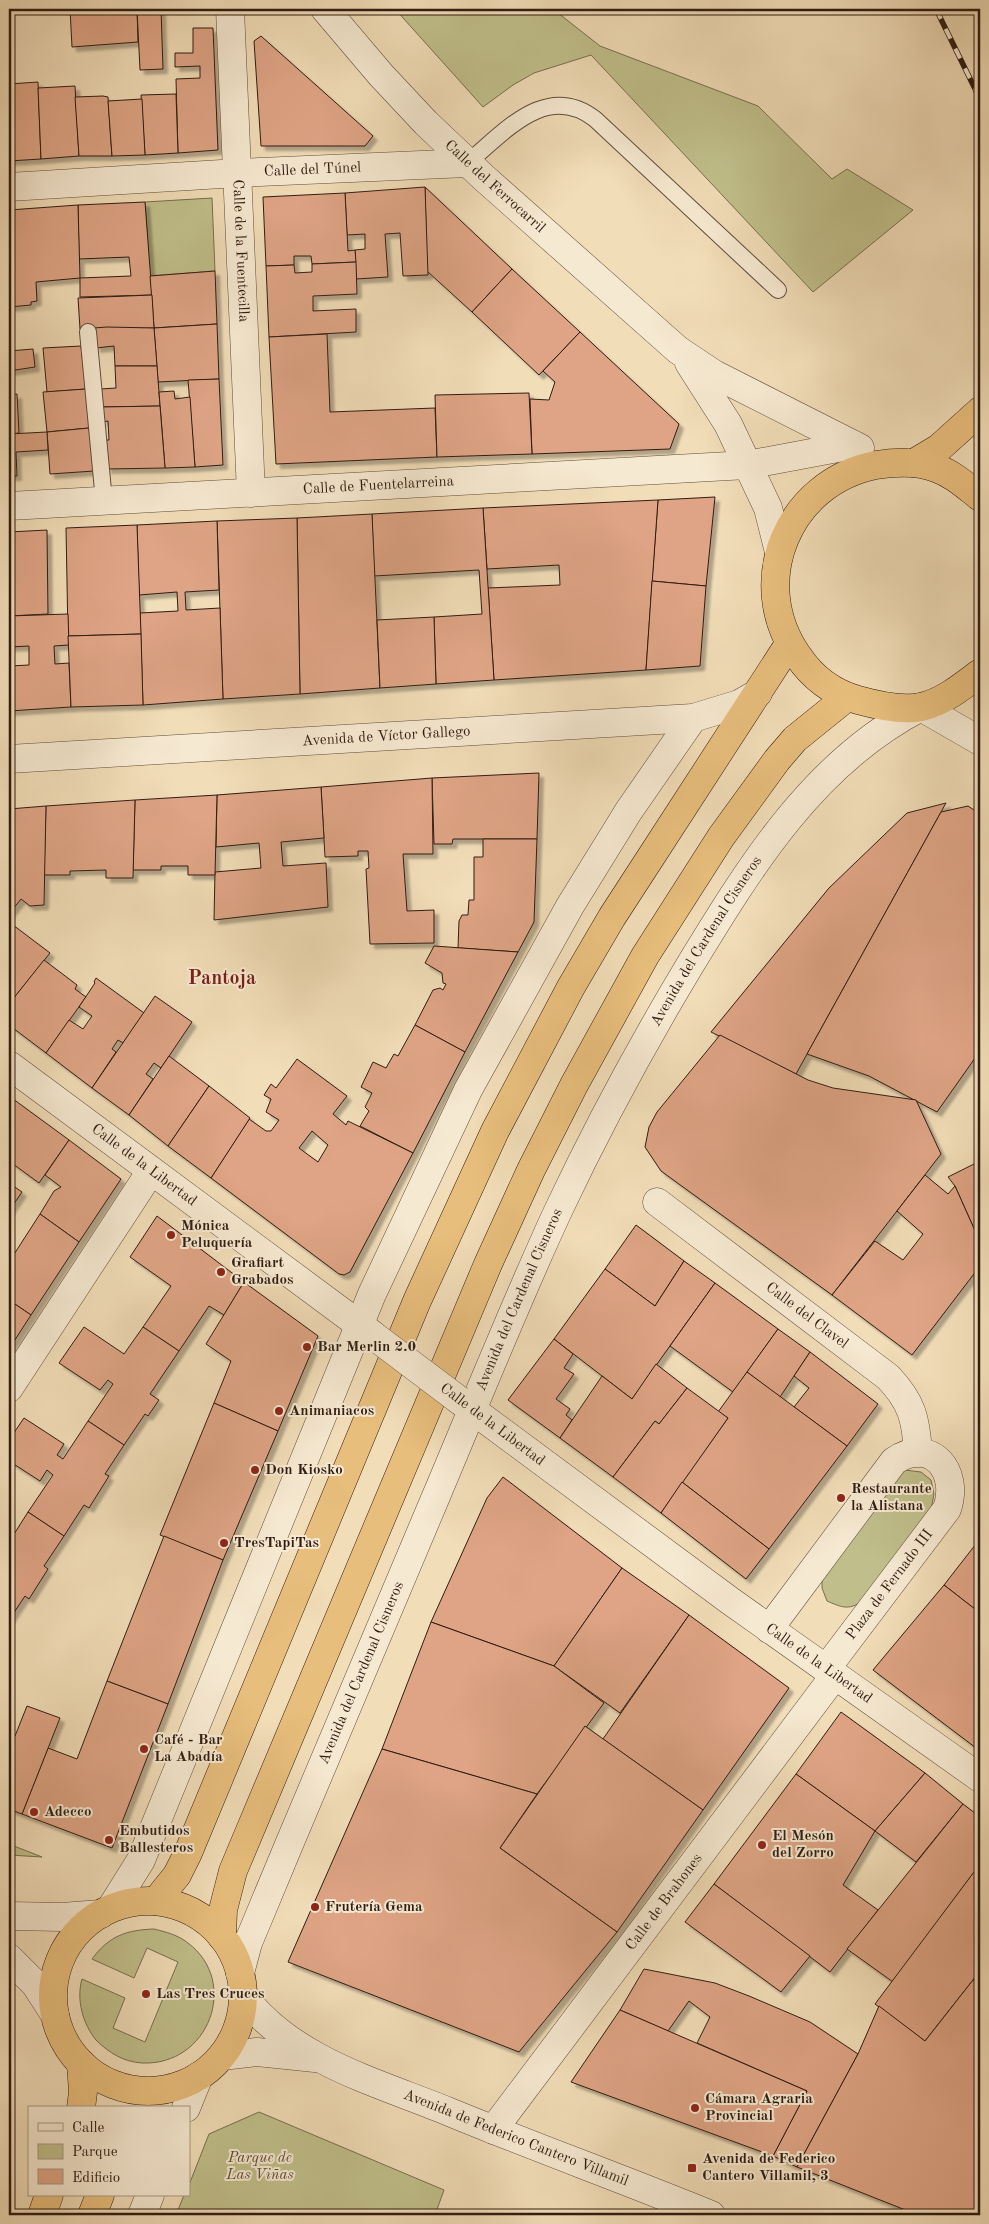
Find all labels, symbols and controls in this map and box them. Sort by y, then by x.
street label: Calle del Ferrocarril [442,137,548,236]
street label: Calle del Túnel [263,160,362,179]
street label: Calle de la Fuentecilla [230,179,251,323]
street label: Calle de Fuentelarreina [302,474,455,497]
street label: Avenida de Víctor Gallego [302,724,471,749]
street label: Avenida del Cardenal Cisneros [648,854,765,1029]
district label: Pantoja [188,969,256,989]
street label: Calle de la Libertad [89,1121,199,1209]
street label: Avenida del Cardenal Cisneros [473,1206,565,1393]
place label: Mónica Peluquería [181,1219,253,1251]
marker: Mónica Peluquería [165,1229,177,1241]
place label: Grafiart Grabados [231,1256,294,1288]
marker: Grafiart Grabados [215,1266,227,1278]
street label: Calle del Clavel [763,1280,851,1351]
place label: Bar Merlin 2.0 [317,1340,416,1355]
marker: Bar Merlin 2.0 [301,1341,313,1353]
street label: Calle de la Libertad [437,1381,547,1469]
place label: Animaniacos [289,1404,374,1419]
marker: Animaniacos [273,1405,285,1417]
place label: Don Kiosko [265,1463,343,1478]
marker: Don Kiosko [249,1464,261,1476]
place label: Restaurante la Alistana [851,1482,932,1514]
marker: Restaurante la Alistana [835,1492,847,1504]
street label: Plaza de Fernado III [844,1527,936,1643]
place label: TresTapiTas [234,1536,319,1551]
marker: TresTapiTas [218,1537,230,1549]
street label: Avenida del Cardenal Cisneros [316,1579,407,1767]
street label: Calle de la Libertad [763,1621,875,1707]
place label: Café - Bar La Abadía [154,1733,223,1765]
marker: Café - Bar La Abadía [138,1743,150,1755]
place label: Adecco [44,1805,92,1820]
marker: Adecco [28,1806,40,1818]
place label: Embutidos Ballesteros [119,1824,193,1856]
place label: El Mesón del Zorro [772,1829,834,1861]
marker: Embutidos Ballesteros [103,1834,115,1846]
marker: El Mesón del Zorro [756,1839,768,1851]
street label: Calle de Brahones [623,1851,705,1953]
place label: Frutería Gema [325,1900,423,1915]
marker: Frutería Gema [309,1901,321,1913]
place label: Las Tres Cruces [156,1987,265,2002]
marker: Las Tres Cruces [140,1988,152,2000]
street label: Avenida de Federico Cantero Villamil [401,2087,630,2189]
place label: Cámara Agraria Provincial [705,2092,813,2124]
marker: Cámara Agraria Provincial [689,2102,701,2114]
legend [28,2106,190,2196]
text: Calle [72,2121,105,2136]
text: Parque [72,2145,118,2160]
park label: Parque de Las Viñas [225,2151,294,2183]
place label: Avenida de Federico Cantero Villamil, 3 [702,2152,835,2184]
marker: Avenida de Federico Cantero Villamil, 3 [686,2162,698,2174]
text: Edificio [72,2171,120,2186]

